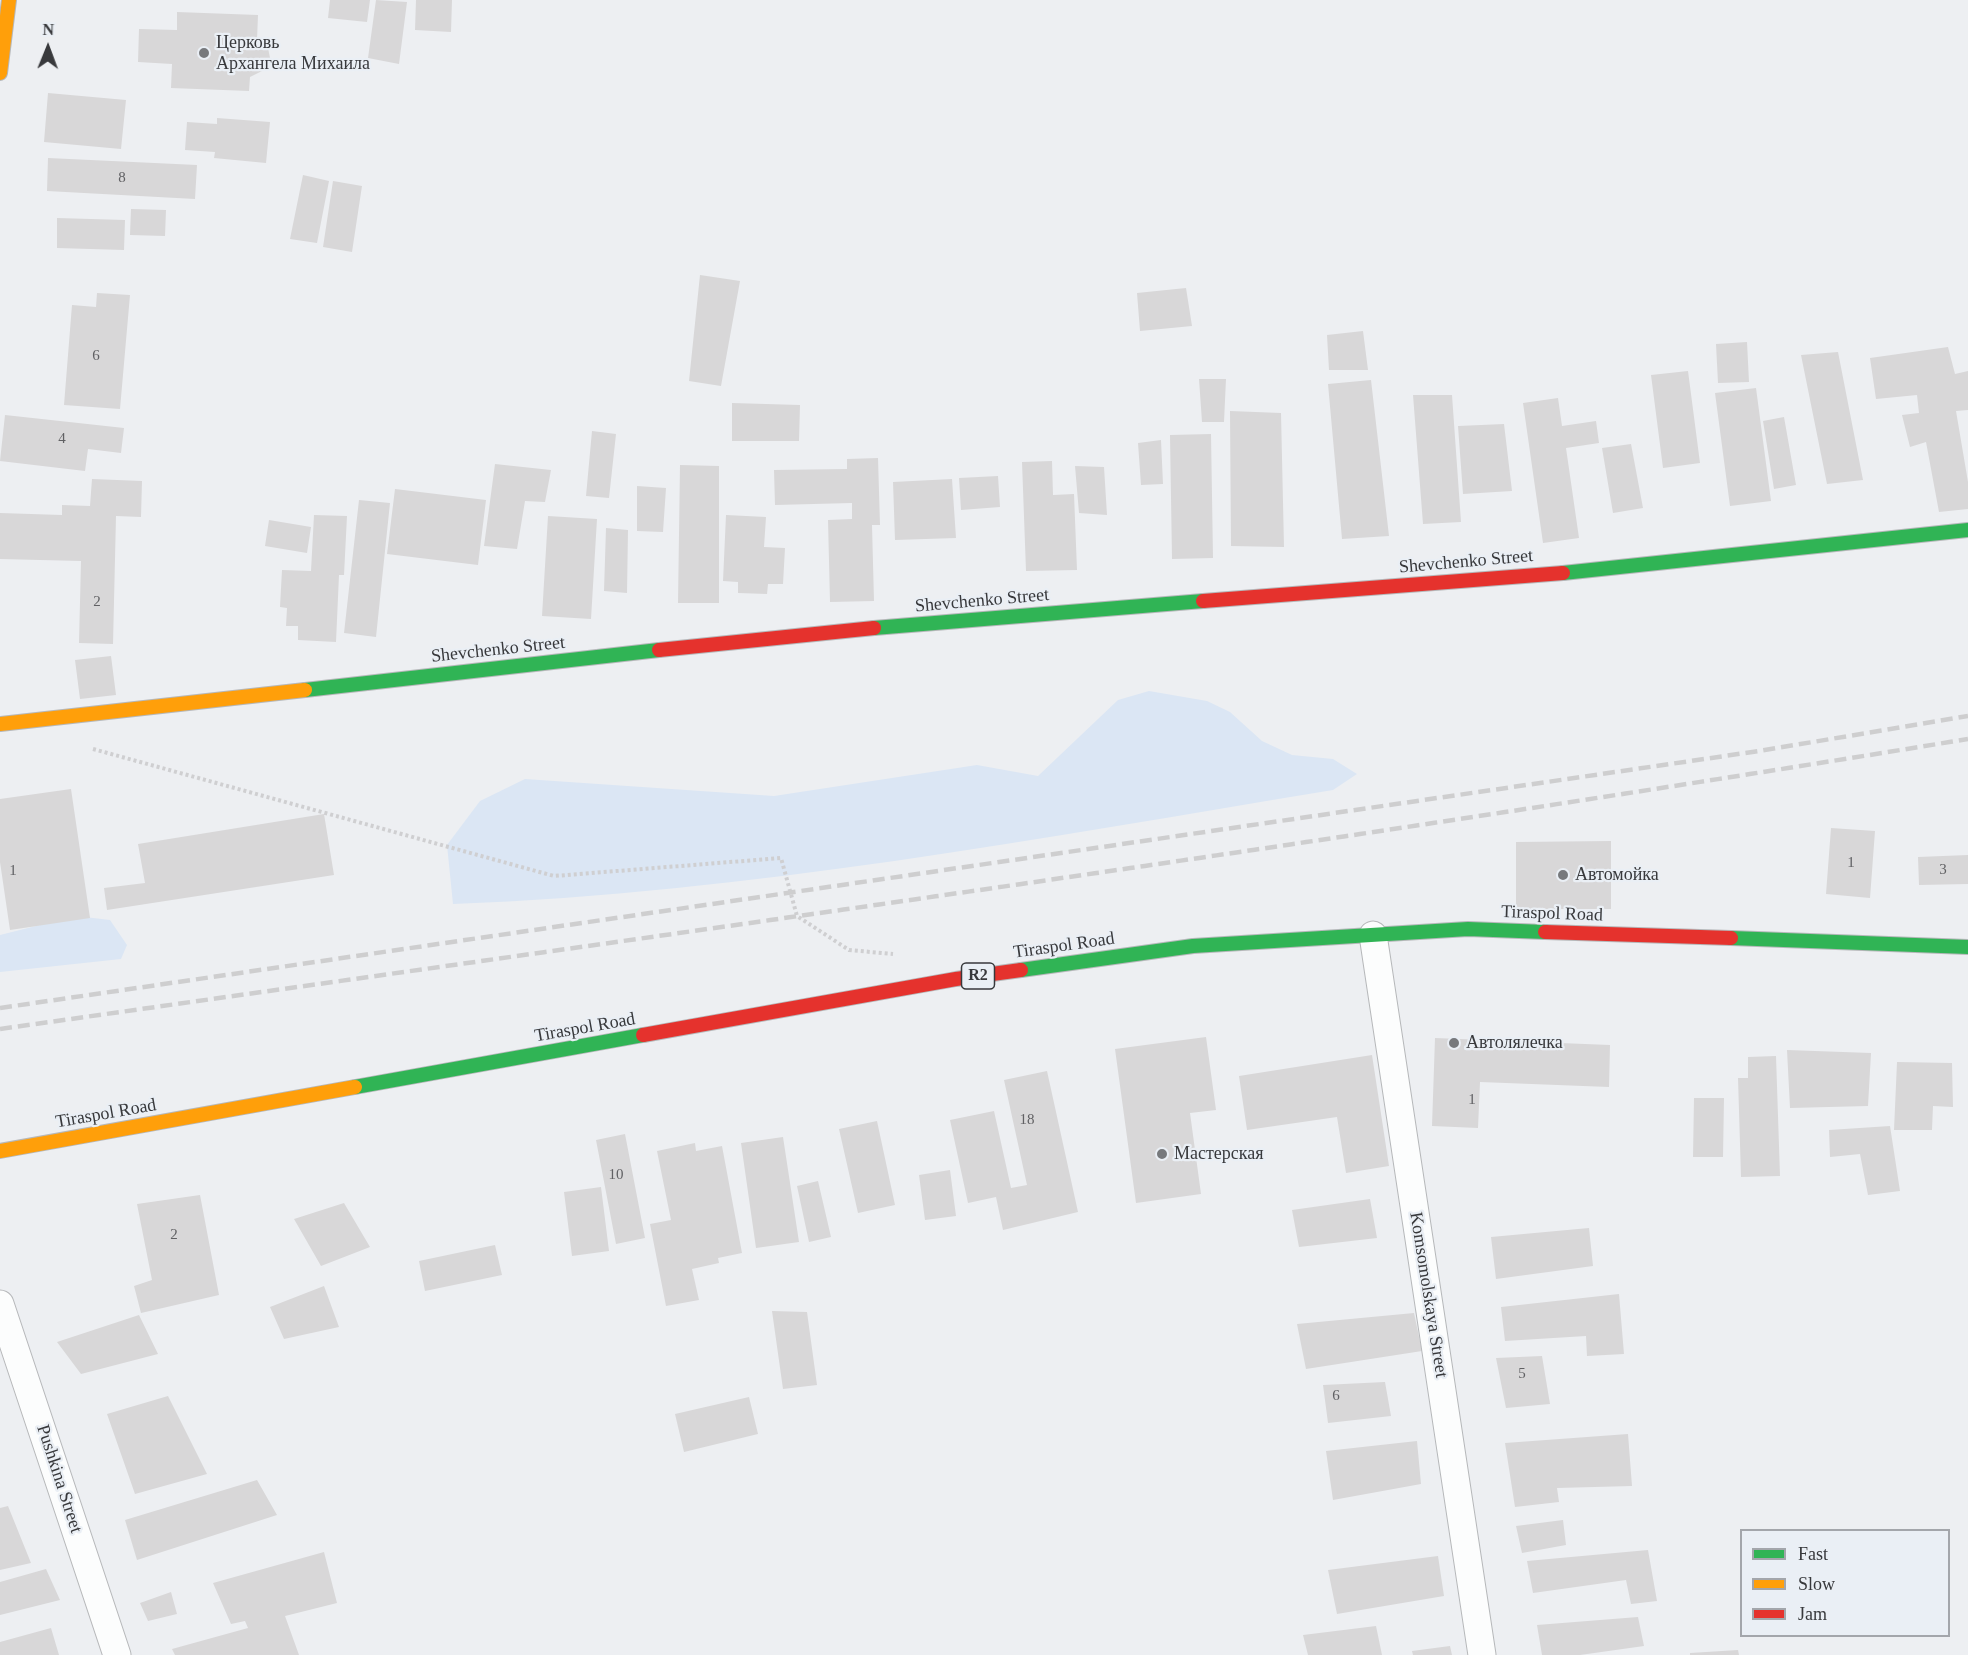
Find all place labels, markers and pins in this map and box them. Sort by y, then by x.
place label: Церковь Архангела Михаила [216,32,370,74]
marker: Церковь Архангела Михаила [197,46,211,60]
place label: Автомойка [1575,864,1659,886]
marker: Автомойка [1556,868,1570,882]
place label: Автолялечка [1466,1032,1563,1054]
marker: Автолялечка [1447,1036,1461,1050]
place label: Мастерская [1174,1143,1264,1165]
marker: Мастерская [1155,1147,1169,1161]

